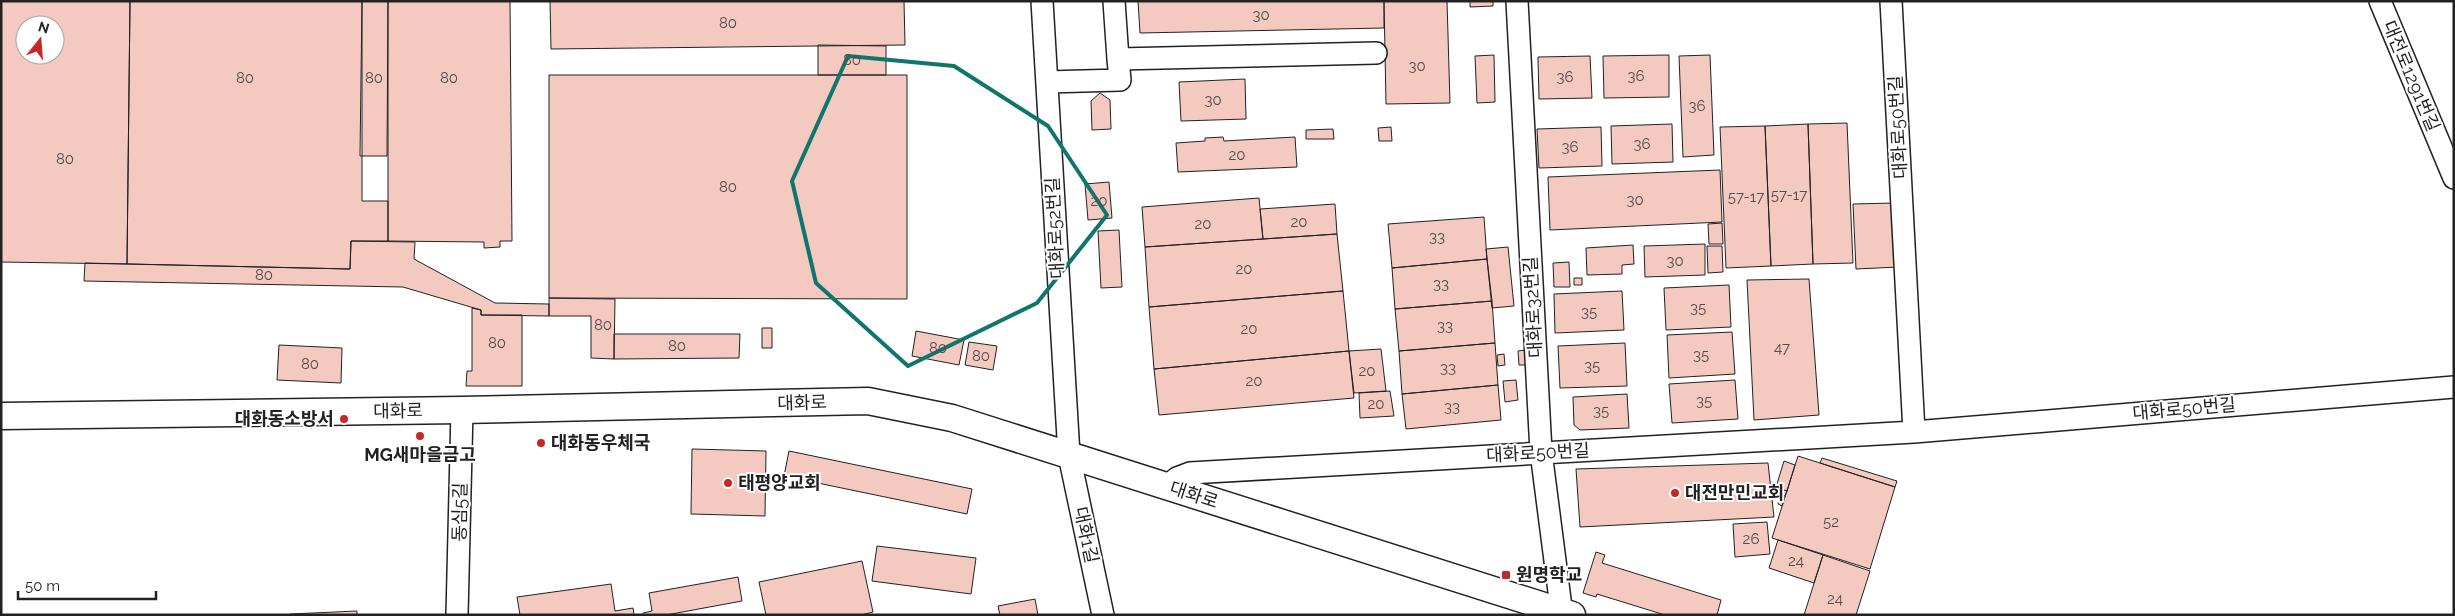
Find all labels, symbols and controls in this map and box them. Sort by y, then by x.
house number: 30 [1252,6,1270,24]
house number: 80 [719,14,737,32]
north arrow [15,15,65,65]
street label: 대전로1291번길 [2379,17,2444,134]
text: N [36,18,51,37]
house number: 80 [843,51,861,69]
house number: 30 [1408,57,1426,75]
house number: 36 [1627,67,1645,85]
house number: 36 [1556,68,1574,86]
house number: 80 [236,69,254,87]
house number: 80 [365,69,383,87]
house number: 80 [440,69,458,87]
street label: 대화로50번길 [1884,75,1911,179]
house number: 30 [1204,91,1222,109]
house number: 36 [1688,97,1706,115]
house number: 36 [1633,135,1651,153]
house number: 36 [1561,138,1579,156]
house number: 20 [1229,146,1246,164]
house number: 80 [56,150,74,168]
street label: 대화로52번길 [1041,177,1068,280]
house number: 80 [719,178,737,196]
house number: 57-17 [1771,186,1807,204]
house number: 57-17 [1728,188,1764,206]
house number: 30 [1626,191,1644,209]
house number: 20 [1091,192,1108,210]
house number: 20 [1291,213,1308,231]
house number: 20 [1195,215,1212,233]
house number: 33 [1429,228,1445,246]
house number: 30 [1666,252,1684,270]
street label: 대화로32번길 [1519,256,1546,358]
house number: 20 [1236,260,1253,278]
house number: 80 [255,266,273,284]
house number: 33 [1433,275,1449,293]
house number: 35 [1690,299,1706,317]
house number: 35 [1581,303,1597,321]
house number: 80 [594,316,612,334]
house number: 33 [1437,317,1453,335]
house number: 20 [1241,320,1258,338]
house number: 80 [488,334,506,352]
house number: 80 [668,337,686,355]
house number: 80 [929,339,947,357]
house number: 47 [1774,339,1790,357]
house number: 35 [1693,346,1709,364]
house number: 80 [972,347,990,365]
house number: 80 [301,355,319,373]
house number: 35 [1584,357,1600,375]
house number: 33 [1440,359,1456,377]
house number: 20 [1359,362,1376,380]
house number: 20 [1246,372,1263,390]
street label: 대화로 [777,391,827,414]
house number: 35 [1696,392,1712,410]
street label: 대화로50번길 [2131,394,2236,423]
house number: 20 [1368,395,1385,413]
house number: 33 [1444,398,1460,416]
street label: 대화로 [373,400,423,421]
house number: 35 [1593,402,1609,420]
place label: 대화동소방서 [235,408,334,429]
marker: 대화동소방서 [338,413,350,425]
marker: MG새마을금고 [414,430,426,442]
place label: 대화동우체국 [551,432,650,453]
marker: 대화동우체국 [535,437,547,449]
street label: 대화로50번길 [1486,439,1590,466]
place label: MG새마을금고 [364,444,476,465]
place label: 태평양교회 [738,472,821,493]
marker: 태평양교회 [722,477,734,489]
street label: 대화로 [1167,477,1221,512]
street label: 동심5길 [448,482,471,542]
place label: 대전만민교회 [1685,482,1784,503]
marker: 대전만민교회 [1669,487,1681,499]
street label: 대화1길 [1070,505,1103,565]
house number: 52 [1823,513,1839,531]
house number: 26 [1743,530,1759,548]
house number: 24 [1788,552,1804,570]
place label: 원명학교 [1516,564,1582,585]
scale bar [18,568,155,600]
marker: 원명학교 [1500,569,1512,581]
text: 50 m [25,577,60,595]
house number: 24 [1827,590,1843,608]

